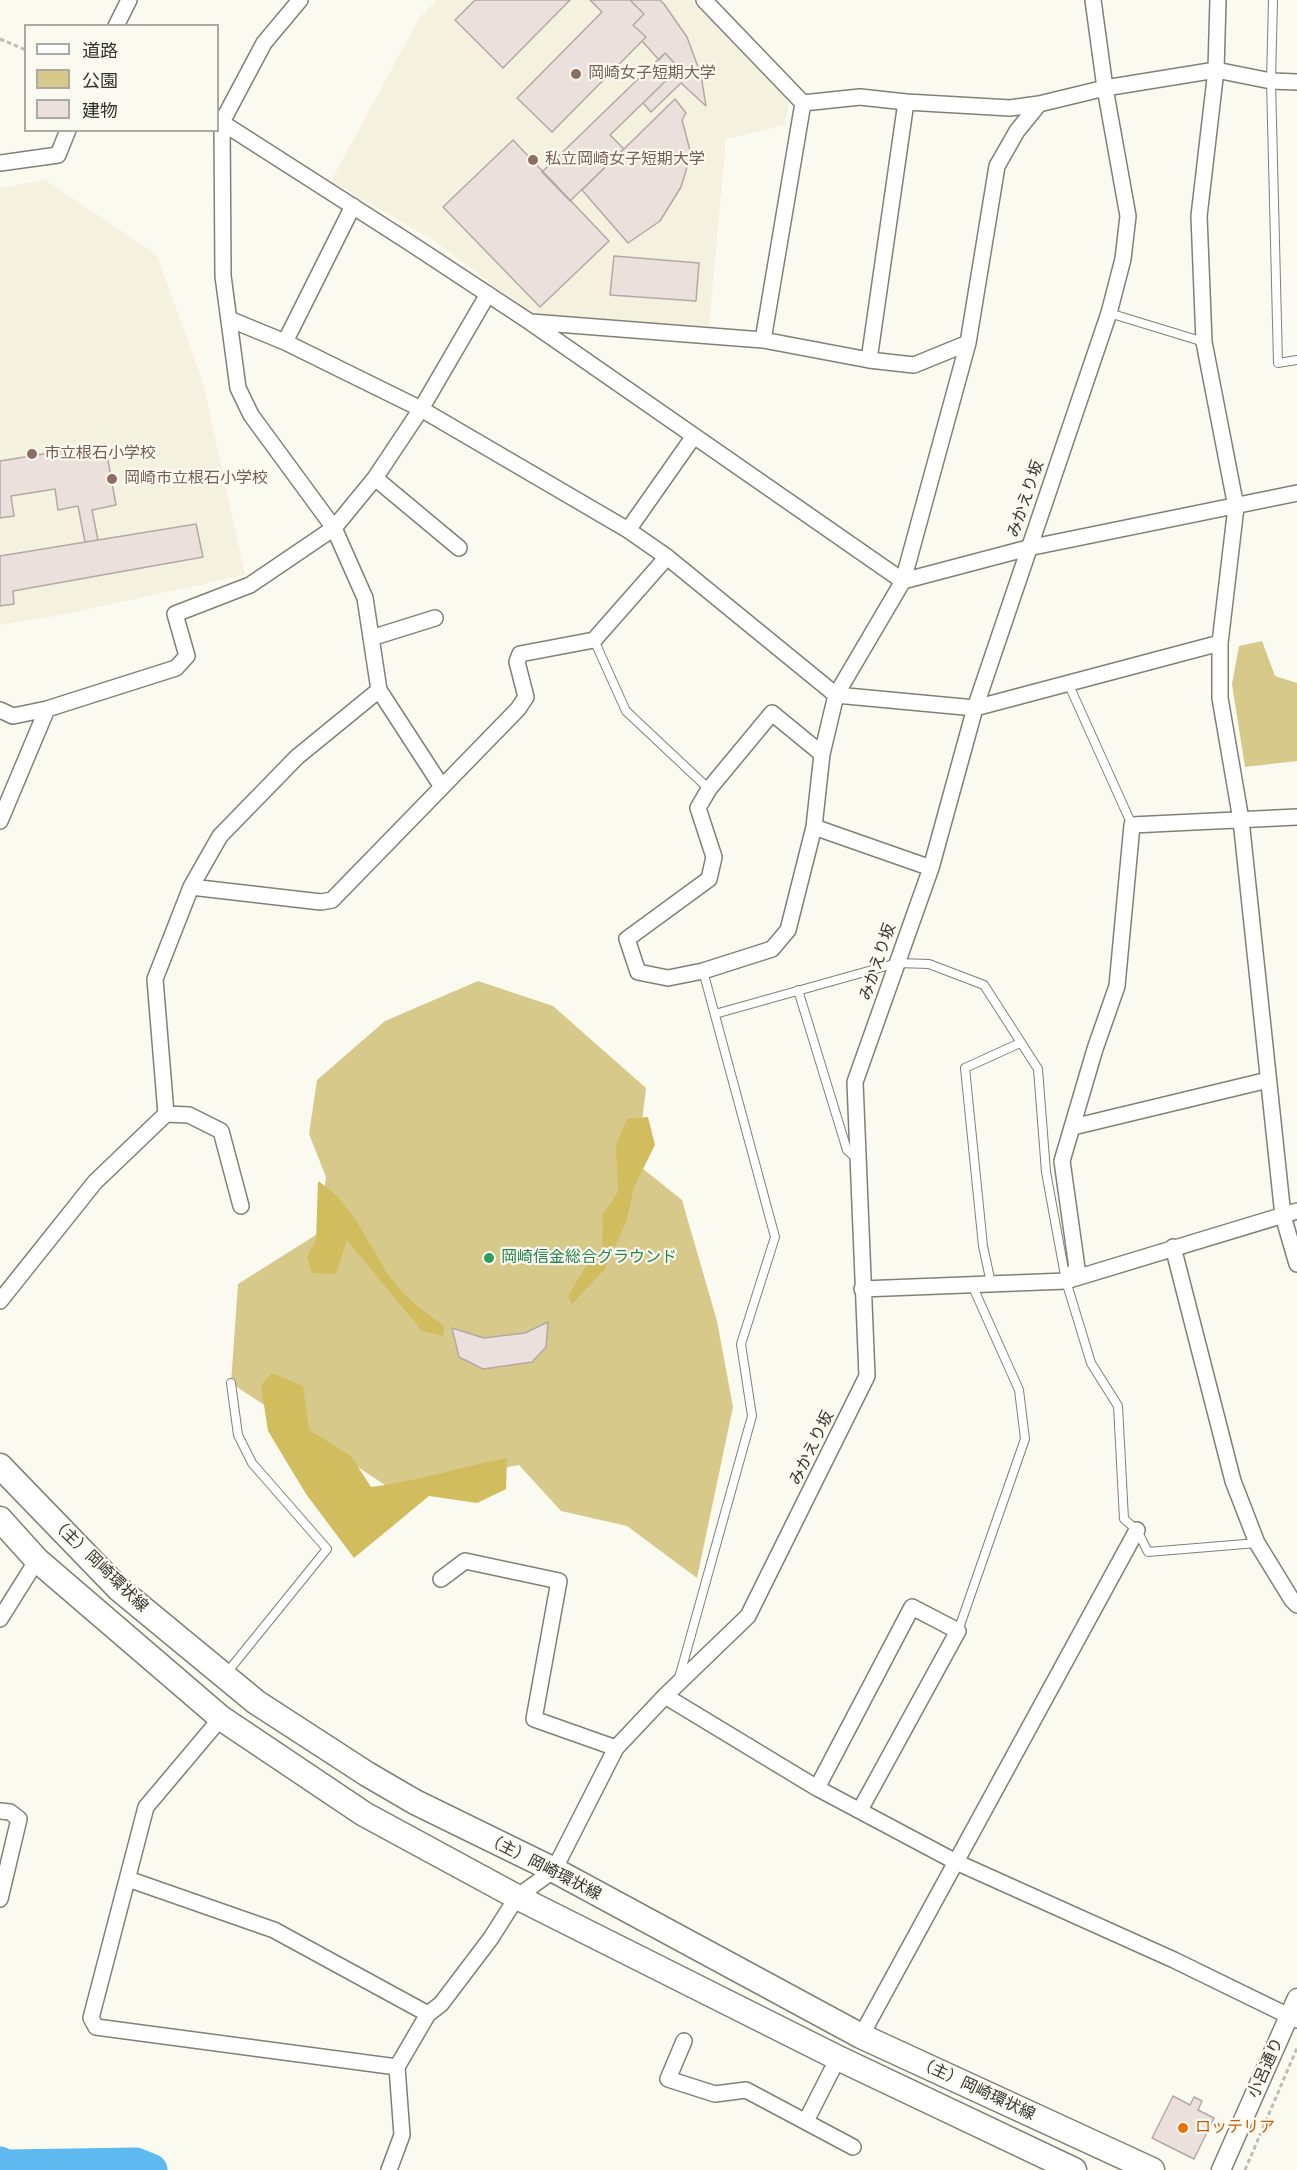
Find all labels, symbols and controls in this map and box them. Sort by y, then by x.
legend [24,24,219,132]
text: 道路 [82,38,118,62]
place label: 岡崎女子短期大学 [588,64,716,84]
marker: 岡崎女子短期大学 [569,67,583,81]
text: 公園 [82,68,118,92]
text: 建物 [82,98,118,122]
place label: 私立岡崎女子短期大学 [545,150,705,170]
marker: 私立岡崎女子短期大学 [526,153,540,167]
place label: 市立根石小学校 [44,444,156,464]
marker: 市立根石小学校 [25,447,39,461]
street label: みかえり坂 [1004,458,1048,540]
place label: 岡崎市立根石小学校 [124,469,268,489]
marker: 岡崎市立根石小学校 [105,472,119,486]
street label: みかえり坂 [856,921,900,1003]
place label: 岡崎信金総合グラウンド [501,1248,677,1268]
marker: 岡崎信金総合グラウンド [482,1251,496,1265]
street label: みかえり坂 [786,1408,838,1488]
street label: （主）岡崎環状線 [46,1514,152,1616]
street label: （主）岡崎環状線 [482,1829,604,1905]
street label: 小呂通り [1244,2035,1288,2101]
street label: （主）岡崎環状線 [914,2053,1038,2125]
place label: ロッテリア [1195,2118,1275,2138]
marker: ロッテリア [1176,2121,1190,2135]

